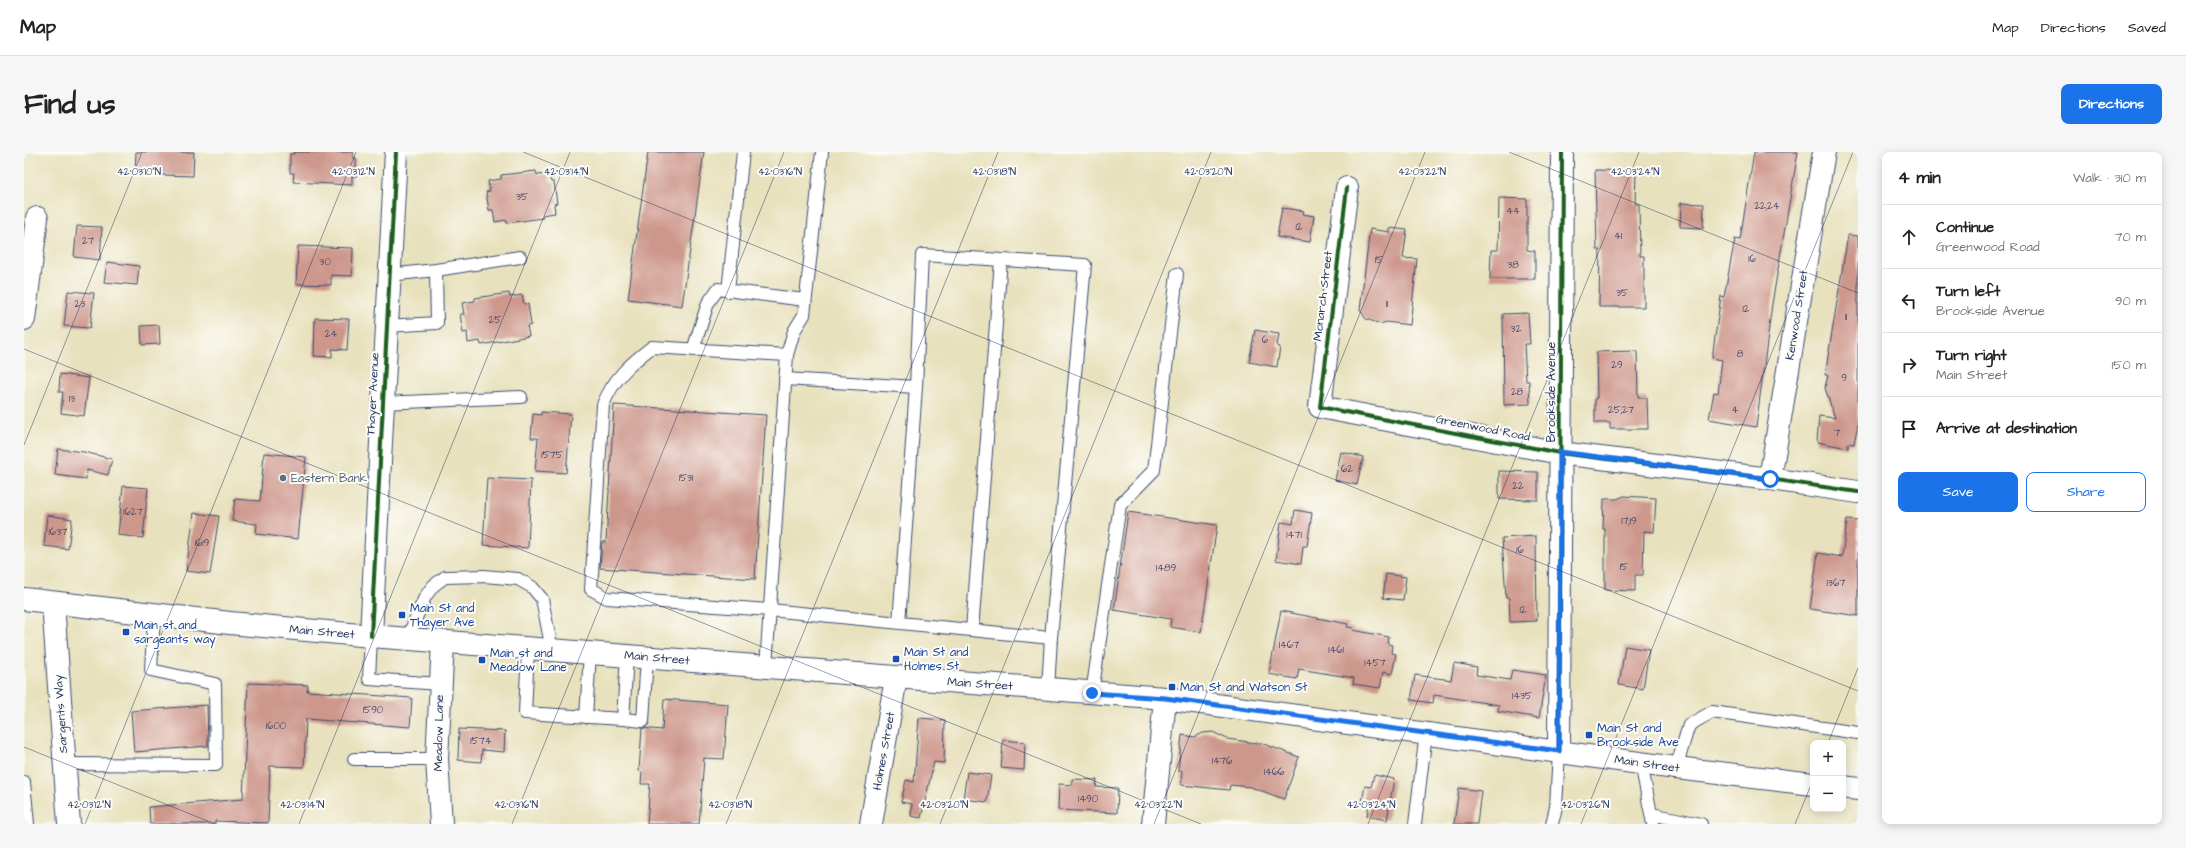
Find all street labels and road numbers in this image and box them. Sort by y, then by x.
street label: Monarch Street [1309,250,1337,342]
street label: Kenwood Street [1781,269,1813,361]
street label: Brookside Avenue [1543,341,1560,442]
street label: Thayer Avenue [362,352,385,436]
street label: Greenwood Road [1434,411,1532,445]
street label: Main Street [289,621,356,643]
street label: Main Street [624,647,691,669]
street label: Main Street [947,673,1013,695]
street label: Sargents Way [50,674,73,754]
street label: Meadow Lane [430,694,448,772]
street label: Holmes Street [869,710,899,792]
street label: Main Street [1613,751,1681,777]

